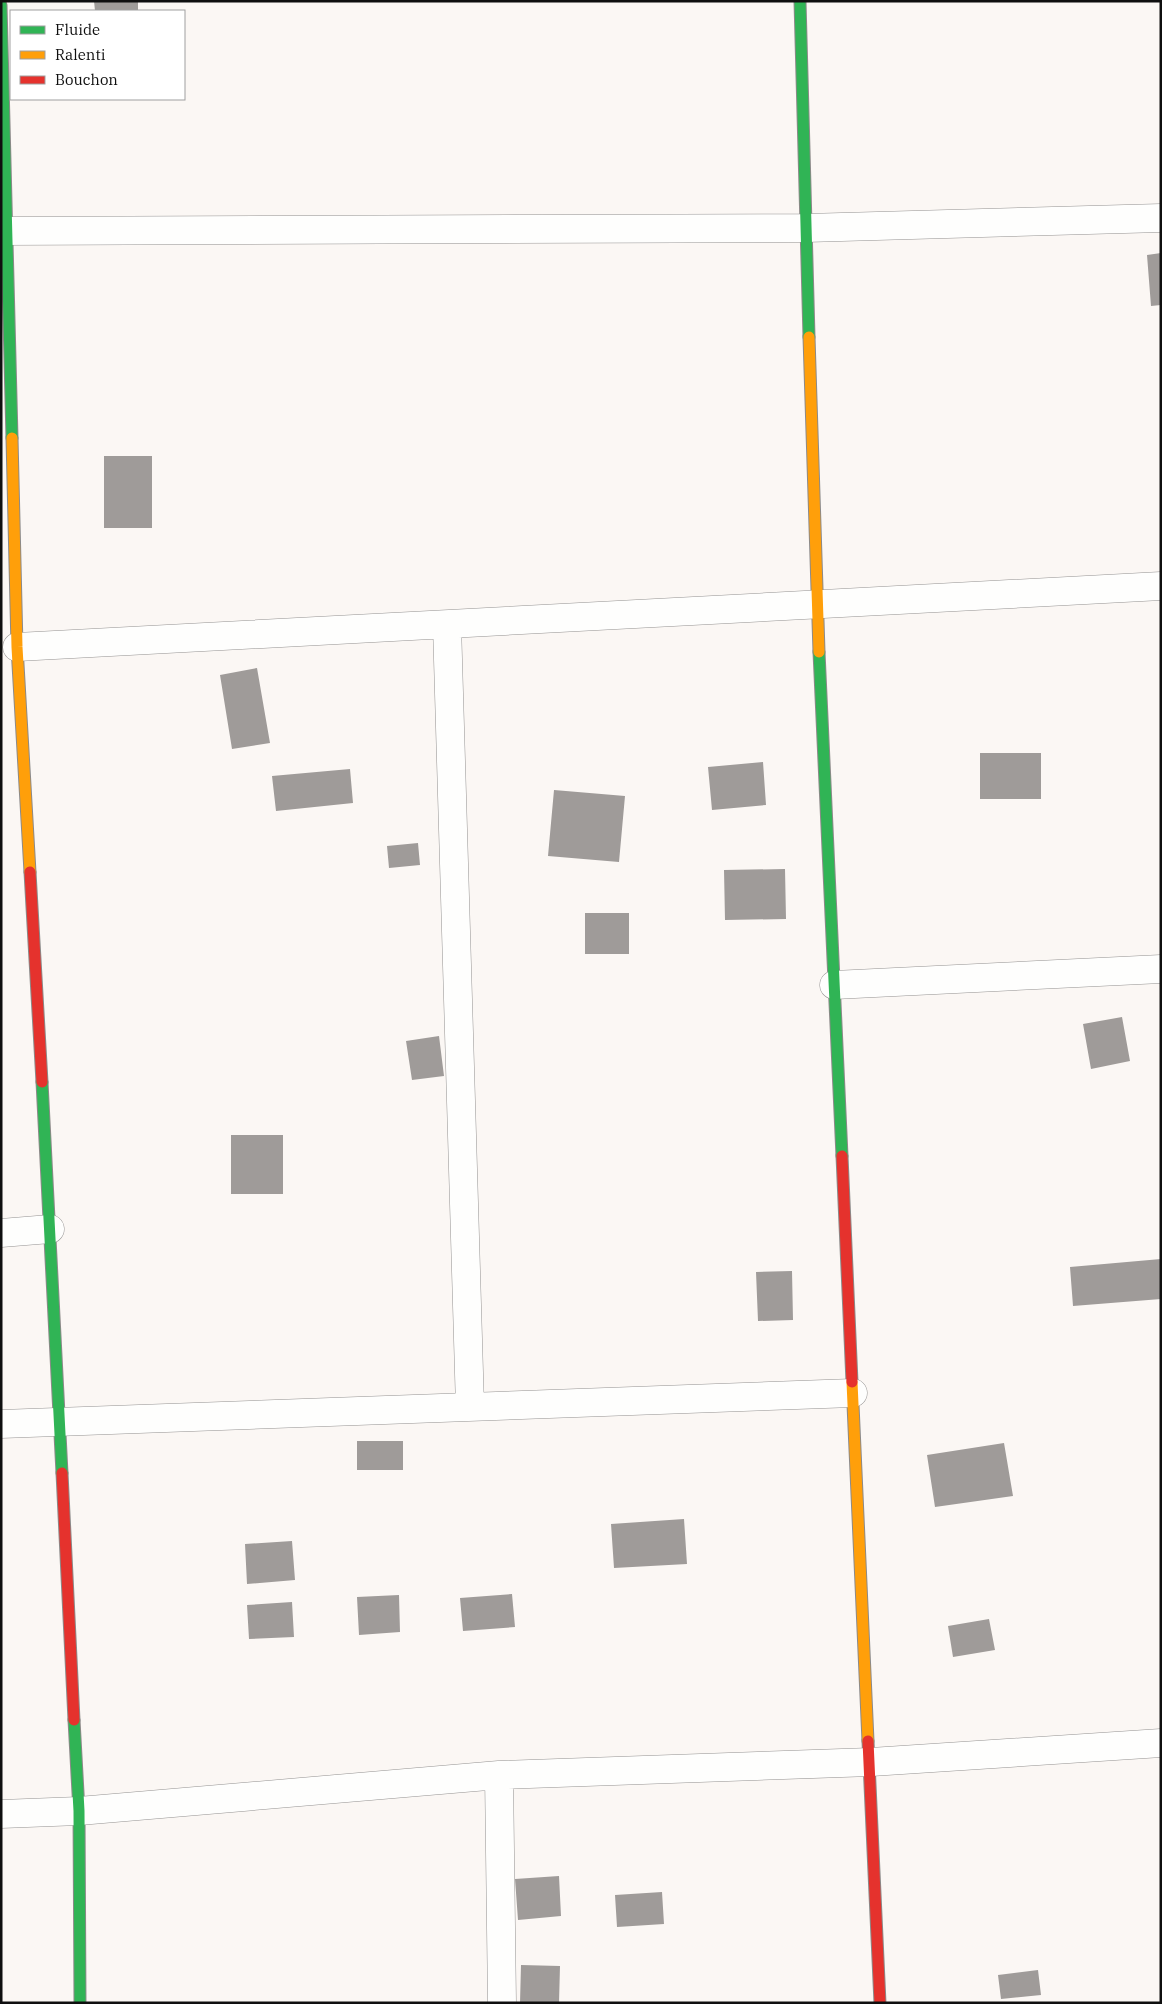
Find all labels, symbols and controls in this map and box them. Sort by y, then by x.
legend [10,10,185,100]
text: Fluide [55,20,100,39]
text: Ralenti [55,45,106,64]
text: Bouchon [55,70,118,89]

